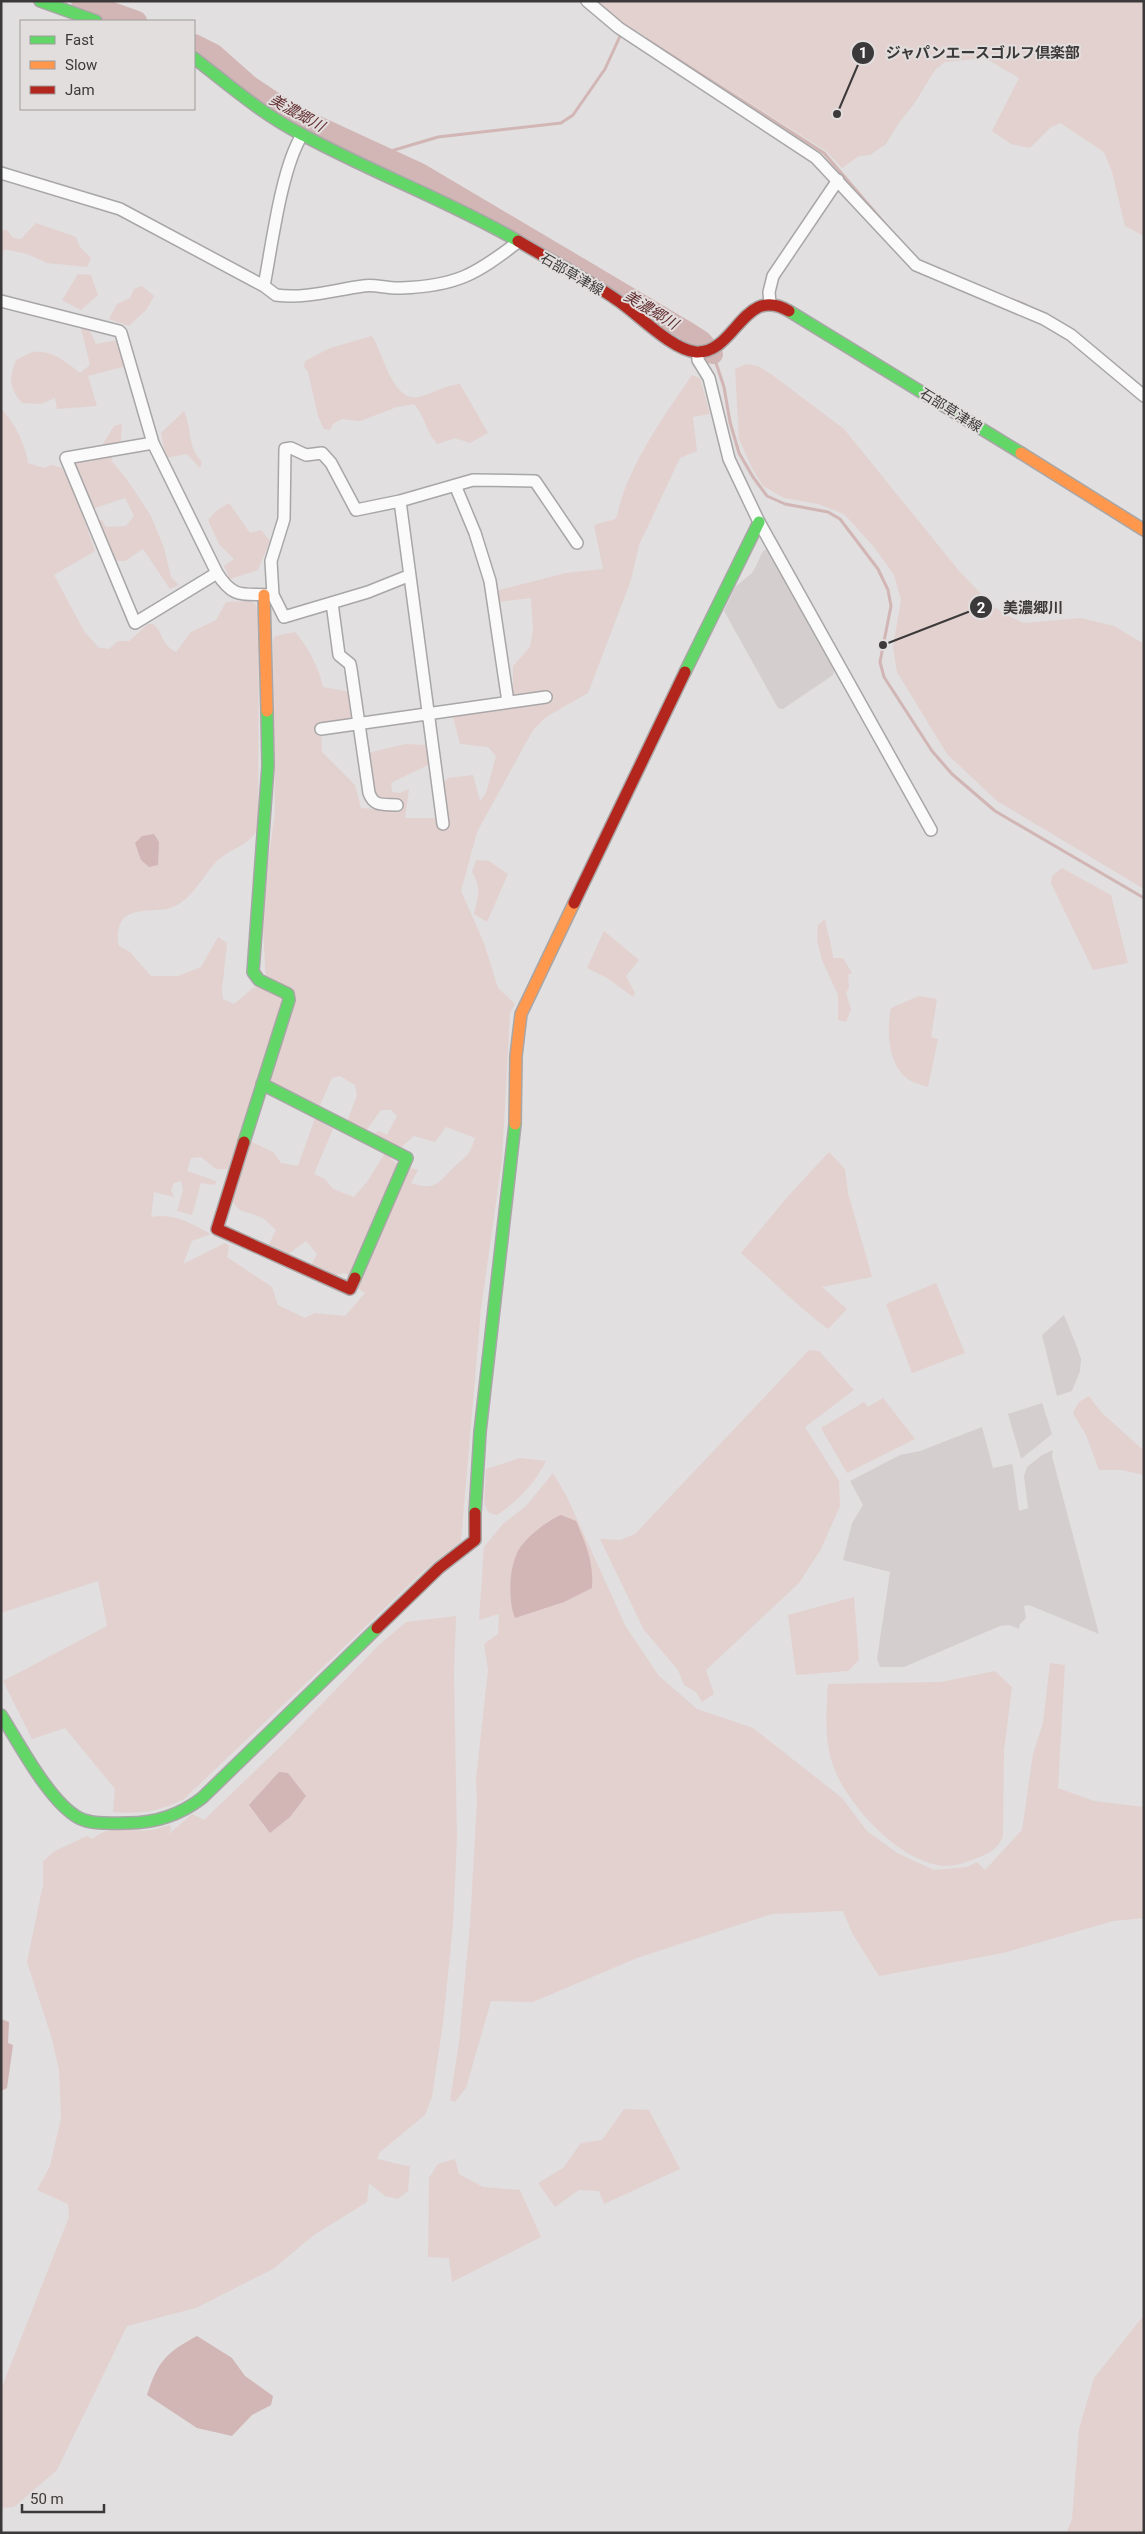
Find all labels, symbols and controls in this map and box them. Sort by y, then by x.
legend [20,20,195,110]
text: Fast [65,31,94,49]
callout: ジャパンエースゴルフ倶楽部 [851,38,1091,68]
text: 1 [859,44,867,62]
text: ジャパンエースゴルフ倶楽部 [886,44,1080,62]
text: Slow [65,56,97,74]
text: Jam [65,81,95,99]
water label: 美濃郷川 [266,91,329,136]
street label: 石部草津線 [538,250,606,298]
water label: 美濃郷川 [621,287,683,334]
street label: 石部草津線 [917,385,985,435]
callout: 美濃郷川 [968,592,1073,622]
text: 2 [977,599,986,617]
text: 美濃郷川 [1003,599,1063,617]
scale bar [22,2482,105,2514]
text: 50 m [30,2490,64,2508]

